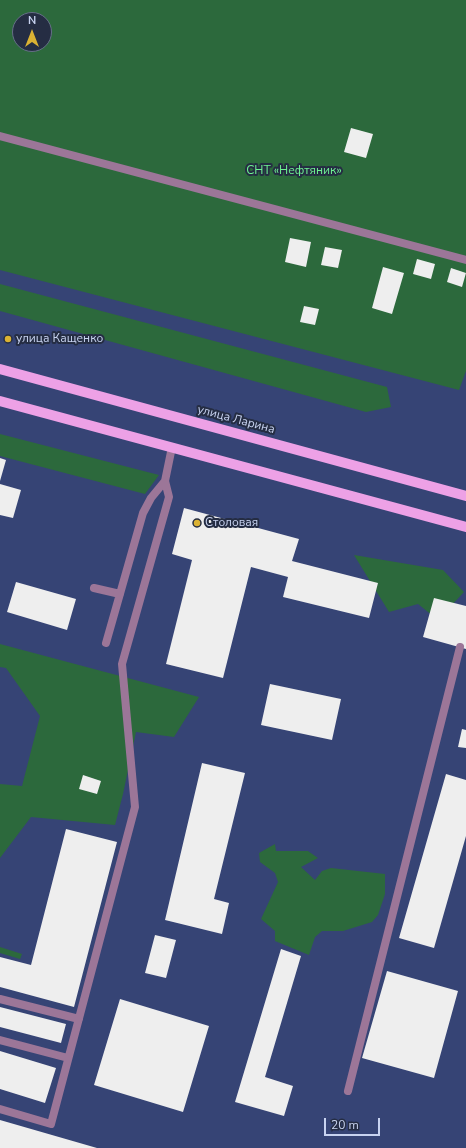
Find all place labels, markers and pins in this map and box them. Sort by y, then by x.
place label: улица Кащенко [16,332,103,346]
marker: улица Кащенко [3,334,13,344]
place label: Столовая [205,516,258,530]
marker: Столовая [192,518,202,528]

